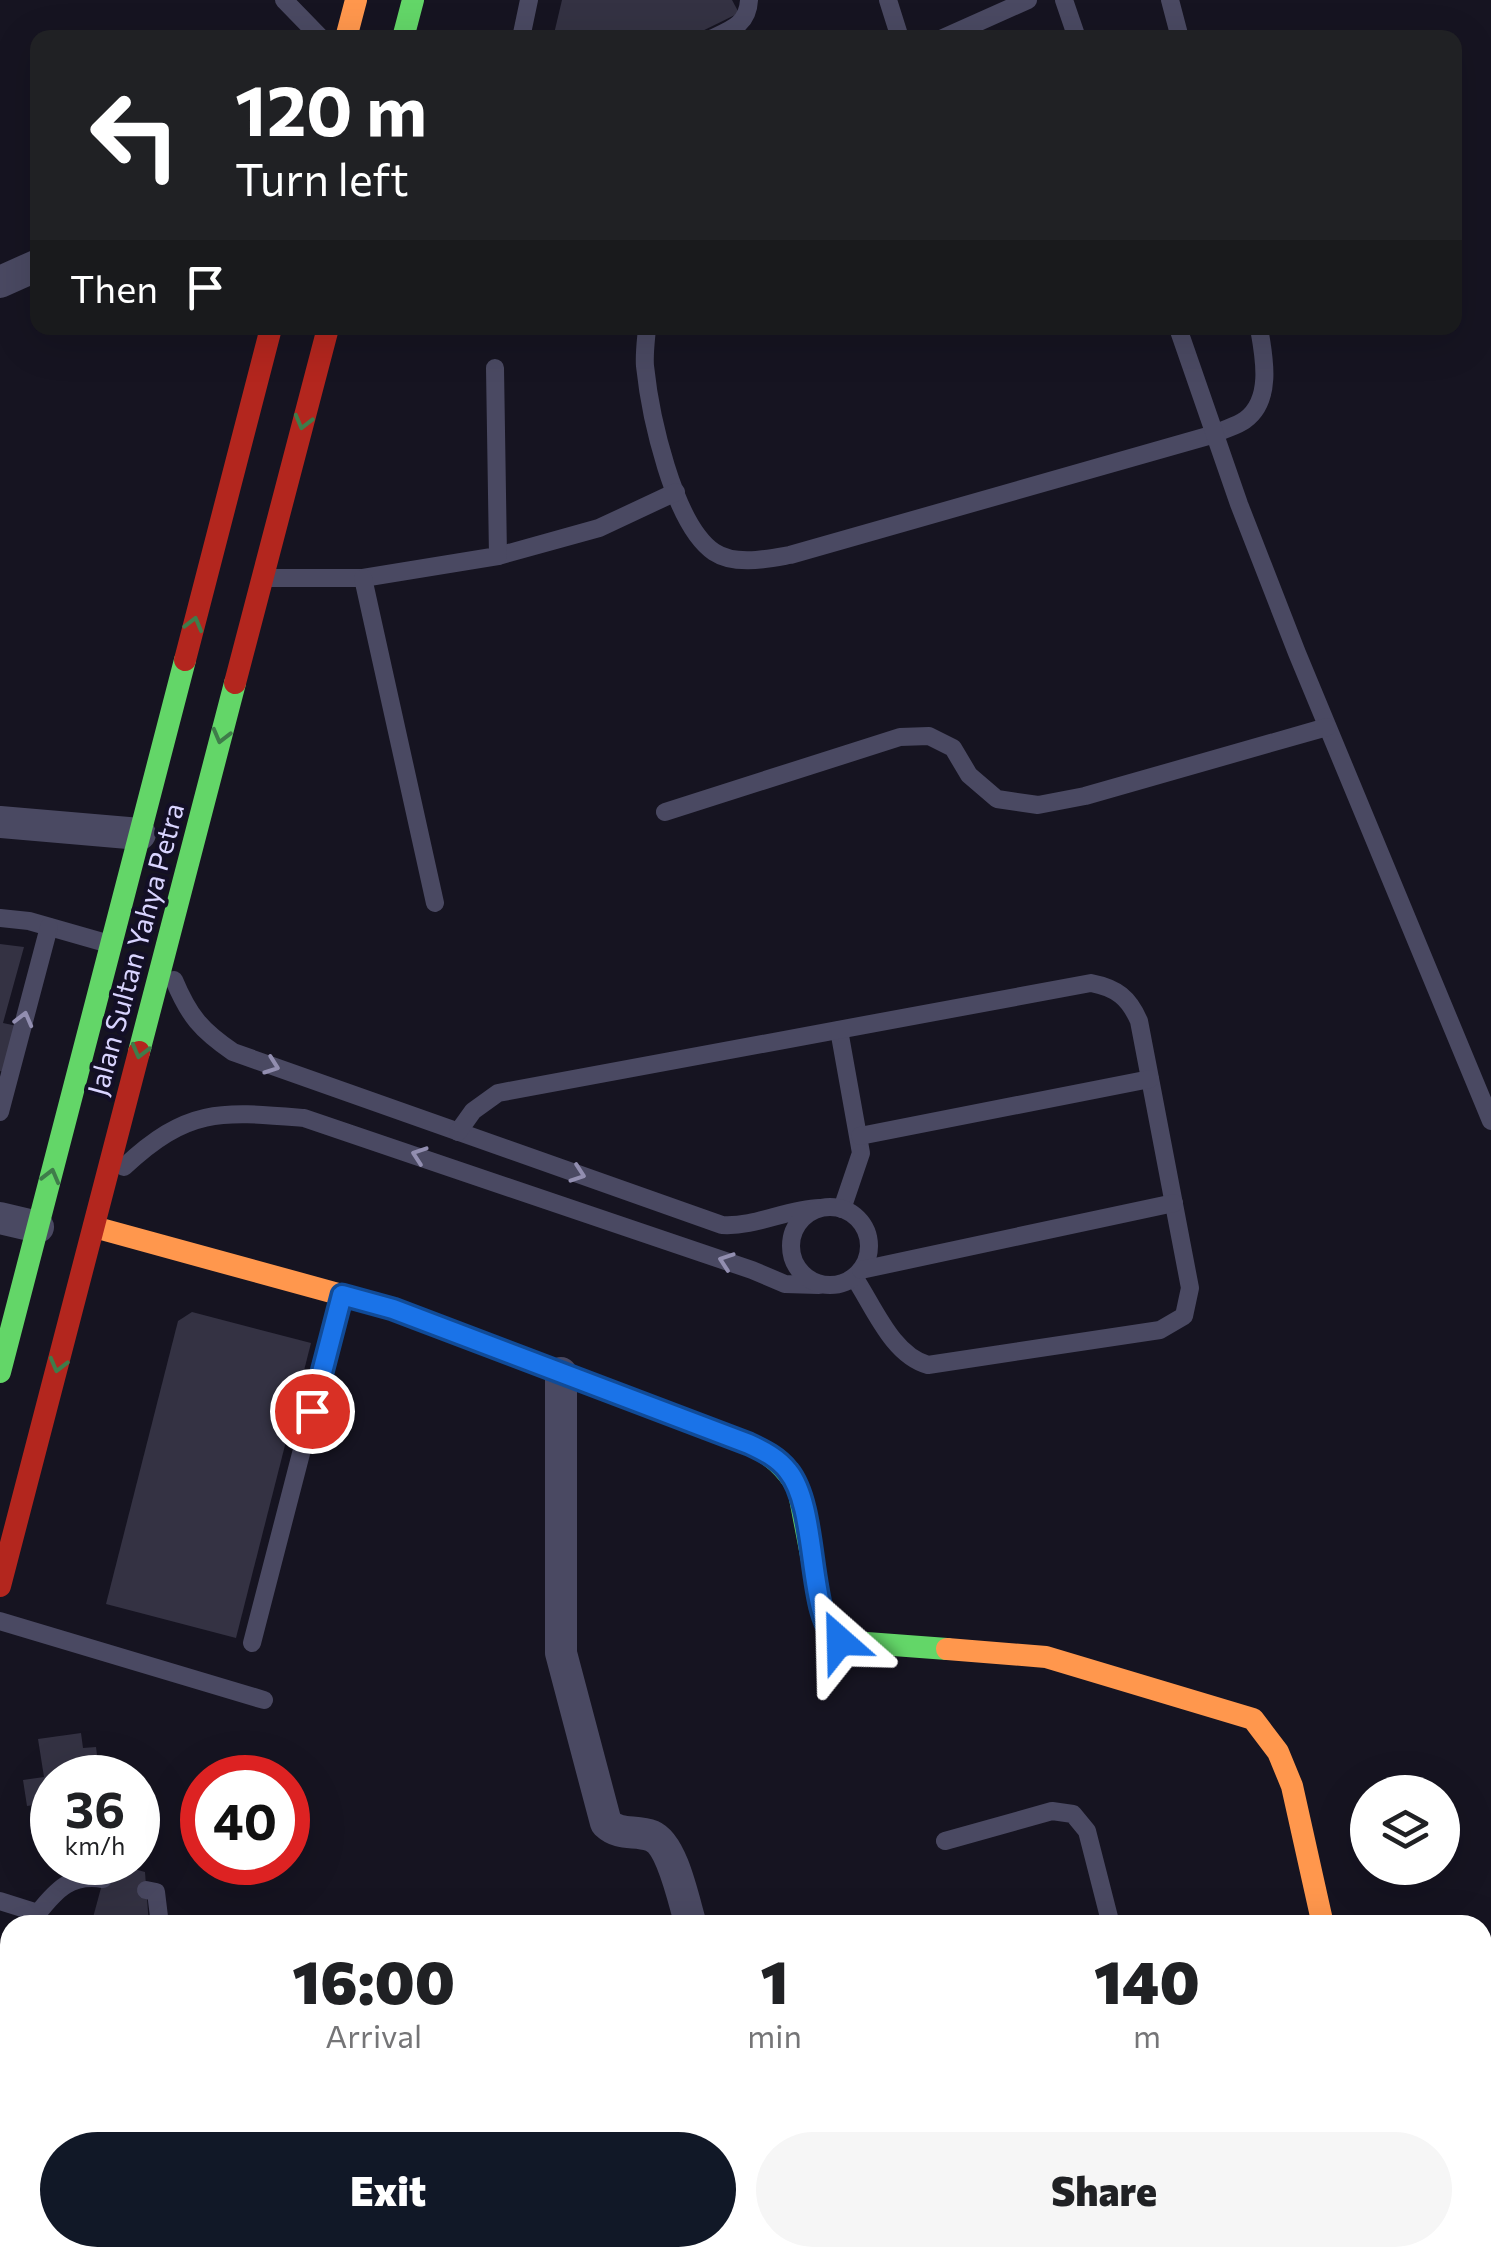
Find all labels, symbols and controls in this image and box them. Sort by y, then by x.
text: 120 m [235,65,427,150]
icon: left [70,70,200,200]
text: Turn left [235,150,409,205]
icon: arrive [178,260,233,315]
text: Then [70,264,158,311]
one-way arrow [294,413,315,430]
one-way arrow [182,616,203,633]
one-way arrow [212,727,233,744]
street label: Jalan Sultan Yahya Petra [80,799,190,1099]
one-way arrow [13,1011,34,1028]
one-way arrow [130,1042,151,1059]
one-way arrow [262,1054,279,1075]
one-way arrow [411,1147,428,1167]
one-way arrow [568,1162,585,1183]
one-way arrow [39,1167,60,1185]
one-way arrow [718,1252,735,1272]
one-way arrow [48,1356,69,1373]
pin [270,1369,355,1454]
icon: arrive [285,1384,340,1439]
position arrow [788,1589,892,1693]
speed limit sign: 40 [180,1755,310,1885]
map controls [1350,1775,1460,1885]
button: layers [1350,1775,1460,1885]
text: 36 [65,1777,125,1838]
text: km/h [65,1830,125,1860]
text: 16:00 [292,1943,455,2016]
text: 1 [761,1943,789,2016]
text: 140 [1094,1943,1200,2016]
text: Arrival [325,2015,422,2055]
text: min [747,2015,802,2055]
text: m [1133,2015,1161,2055]
button: Exit [40,2132,736,2247]
button: Share [756,2132,1452,2247]

